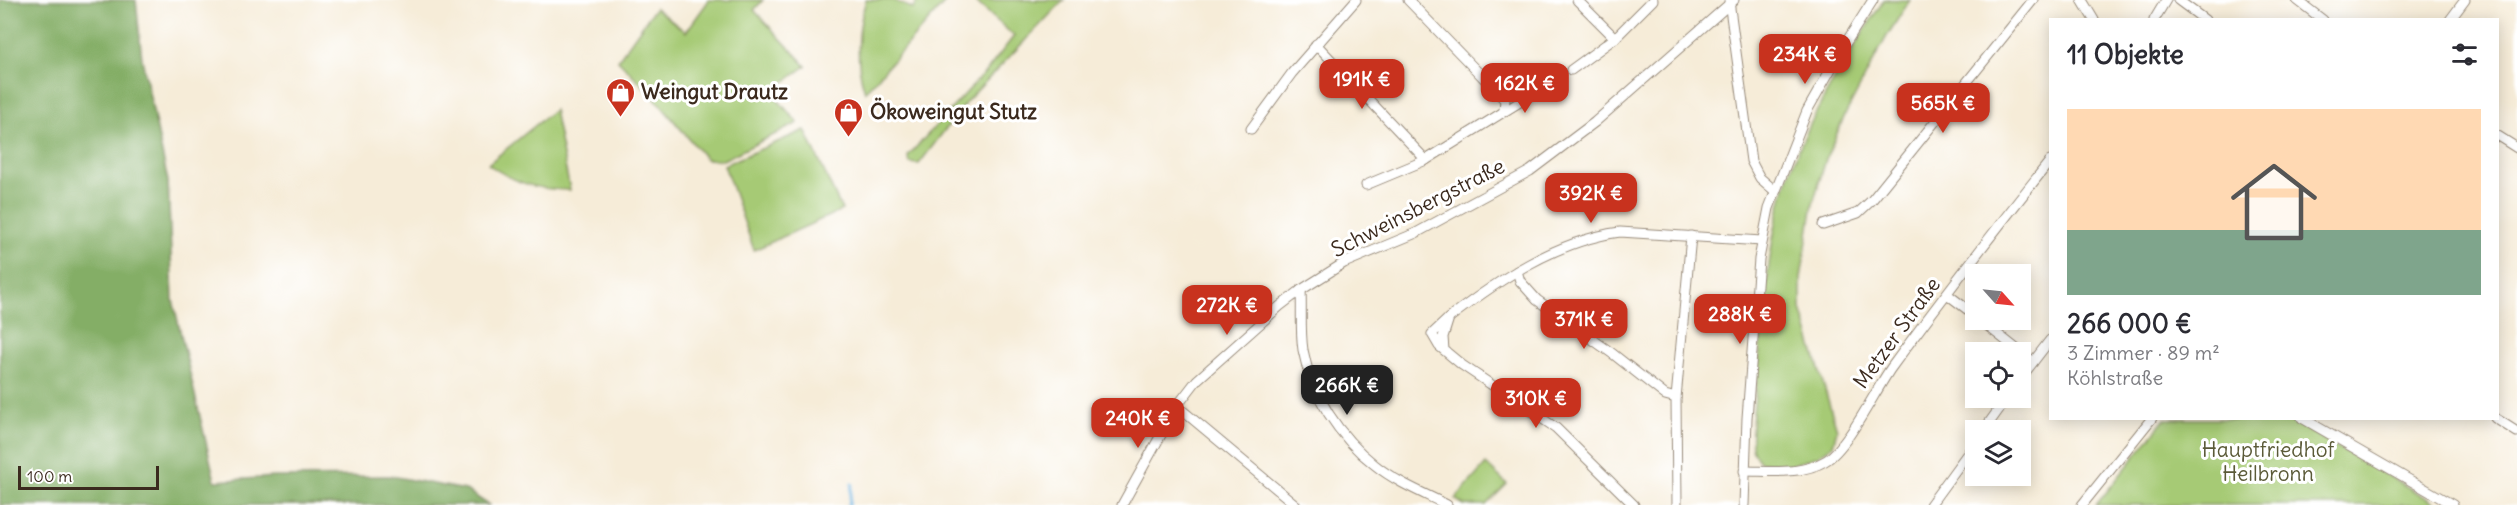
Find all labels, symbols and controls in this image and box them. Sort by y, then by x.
pin: 234K € [1756,34,1854,85]
text: 11 Objekte [2067,38,2184,71]
icon: filters [2448,38,2481,71]
text: 234K € [1773,41,1837,66]
pin: 191K € [1313,59,1411,110]
pin: 162K € [1476,63,1574,114]
text: 191K € [1333,66,1391,91]
text: 162K € [1495,70,1555,95]
shop icon: Weingut Drautz [604,76,636,118]
place label: Weingut Drautz [641,78,788,105]
pin: 565K € [1894,83,1992,134]
text: 565K € [1911,90,1975,115]
shop icon: Ökoweingut Stutz [833,96,865,138]
place label: Ökoweingut Stutz [870,97,1037,125]
icon: home [2220,148,2328,256]
street label: Schweinsbergstraße [1326,152,1509,263]
pin: 392K € [1542,173,1640,224]
text: 392K € [1559,180,1623,205]
north arrow [1965,264,2031,330]
map controls [1965,264,2031,486]
street label: Metzer Straße [1847,272,1946,394]
pin: 272K € [1178,285,1276,336]
text: 272K € [1196,292,1258,317]
pin: 288K € [1691,294,1789,345]
pin: 371K € [1535,299,1633,350]
text: 288K € [1708,301,1772,326]
text: 371K € [1554,306,1614,331]
text: 266 000 € [2067,307,2192,340]
text: 3 Zimmer · 89 m² [2067,340,2220,365]
button: locate [1965,342,2031,408]
pin: 266K € [1298,365,1396,416]
text: Köhlstraße [2067,365,2163,390]
text: 266K € [1315,372,1379,397]
pin: 310K € [1487,378,1585,429]
text: 310K € [1505,385,1567,410]
pin: 240K € [1089,398,1187,449]
text: 240K € [1105,405,1171,430]
button: layers [1965,420,2031,486]
park label: Hauptfriedhof Heilbronn [2202,436,2335,487]
scale bar [18,463,159,490]
text: 100 m [27,466,72,486]

